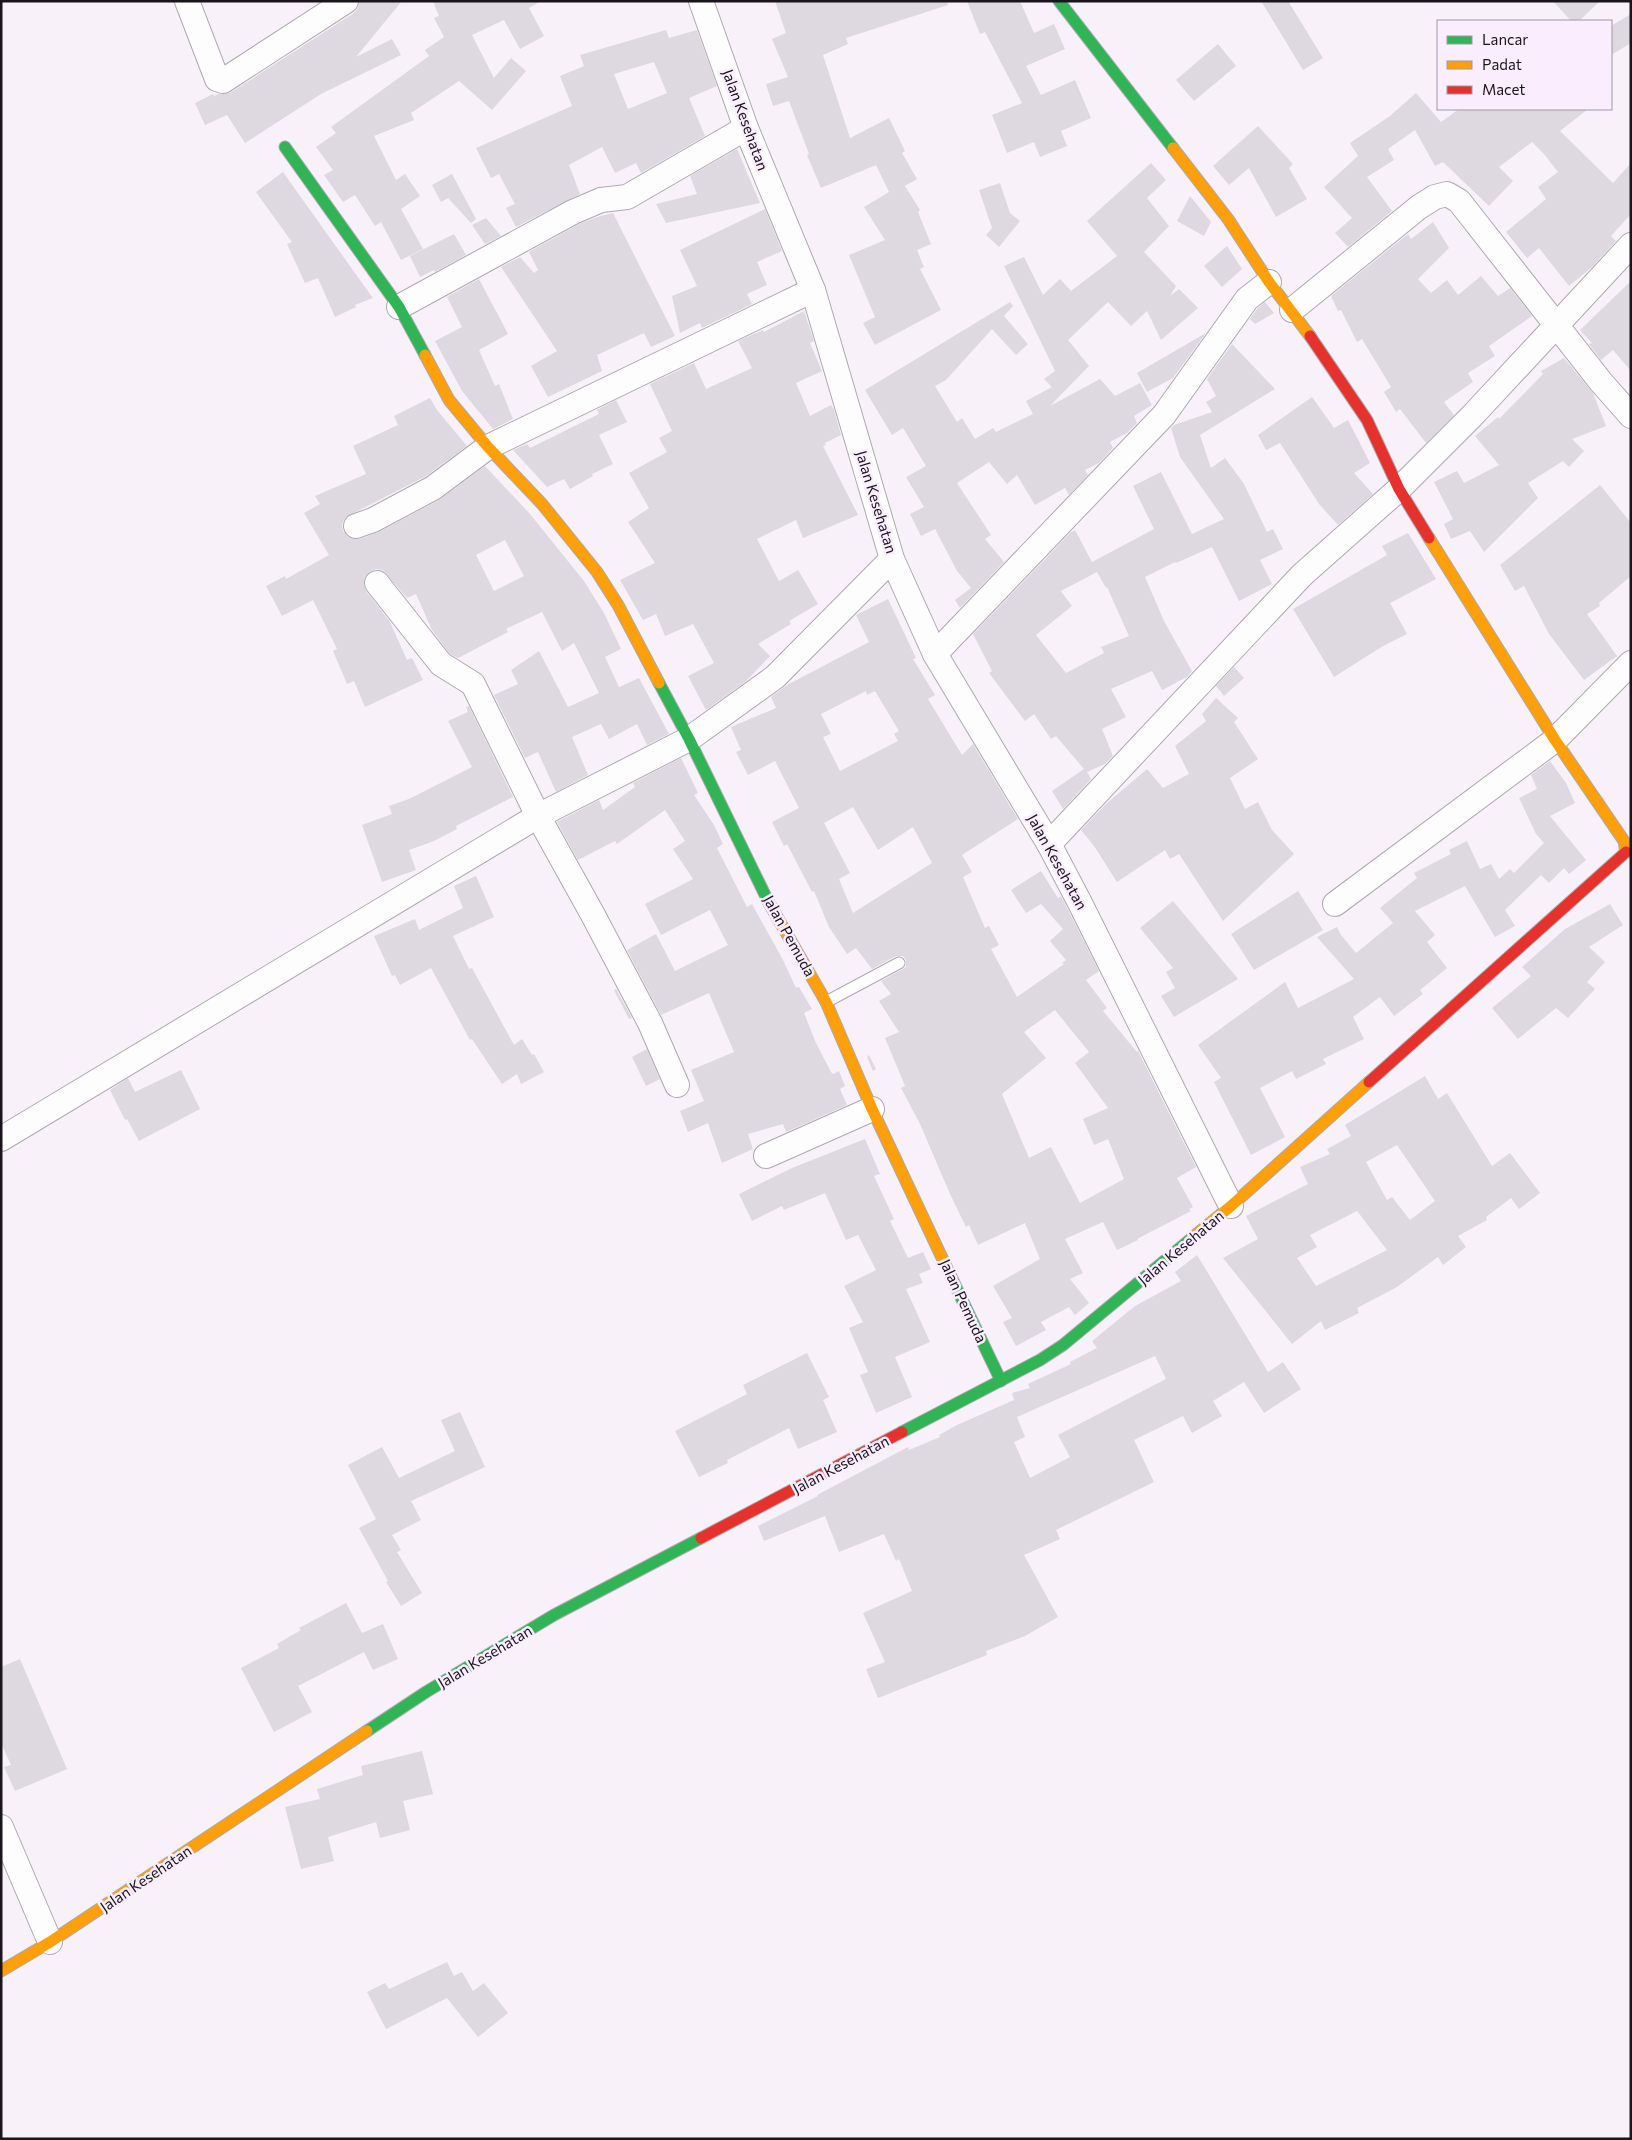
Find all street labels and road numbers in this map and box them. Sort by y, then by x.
street label: Jalan Kesehatan [719,67,773,173]
street label: Jalan Kesehatan [853,448,901,555]
street label: Jalan Kesehatan [1024,811,1092,912]
street label: Jalan Pemuda [760,892,820,979]
street label: Jalan Kesehatan [1134,1206,1227,1288]
street label: Jalan Pemuda [937,1256,991,1345]
street label: Jalan Kesehatan [789,1431,892,1497]
street label: Jalan Kesehatan [434,1621,535,1691]
street label: Jalan Kesehatan [96,1841,195,1915]

